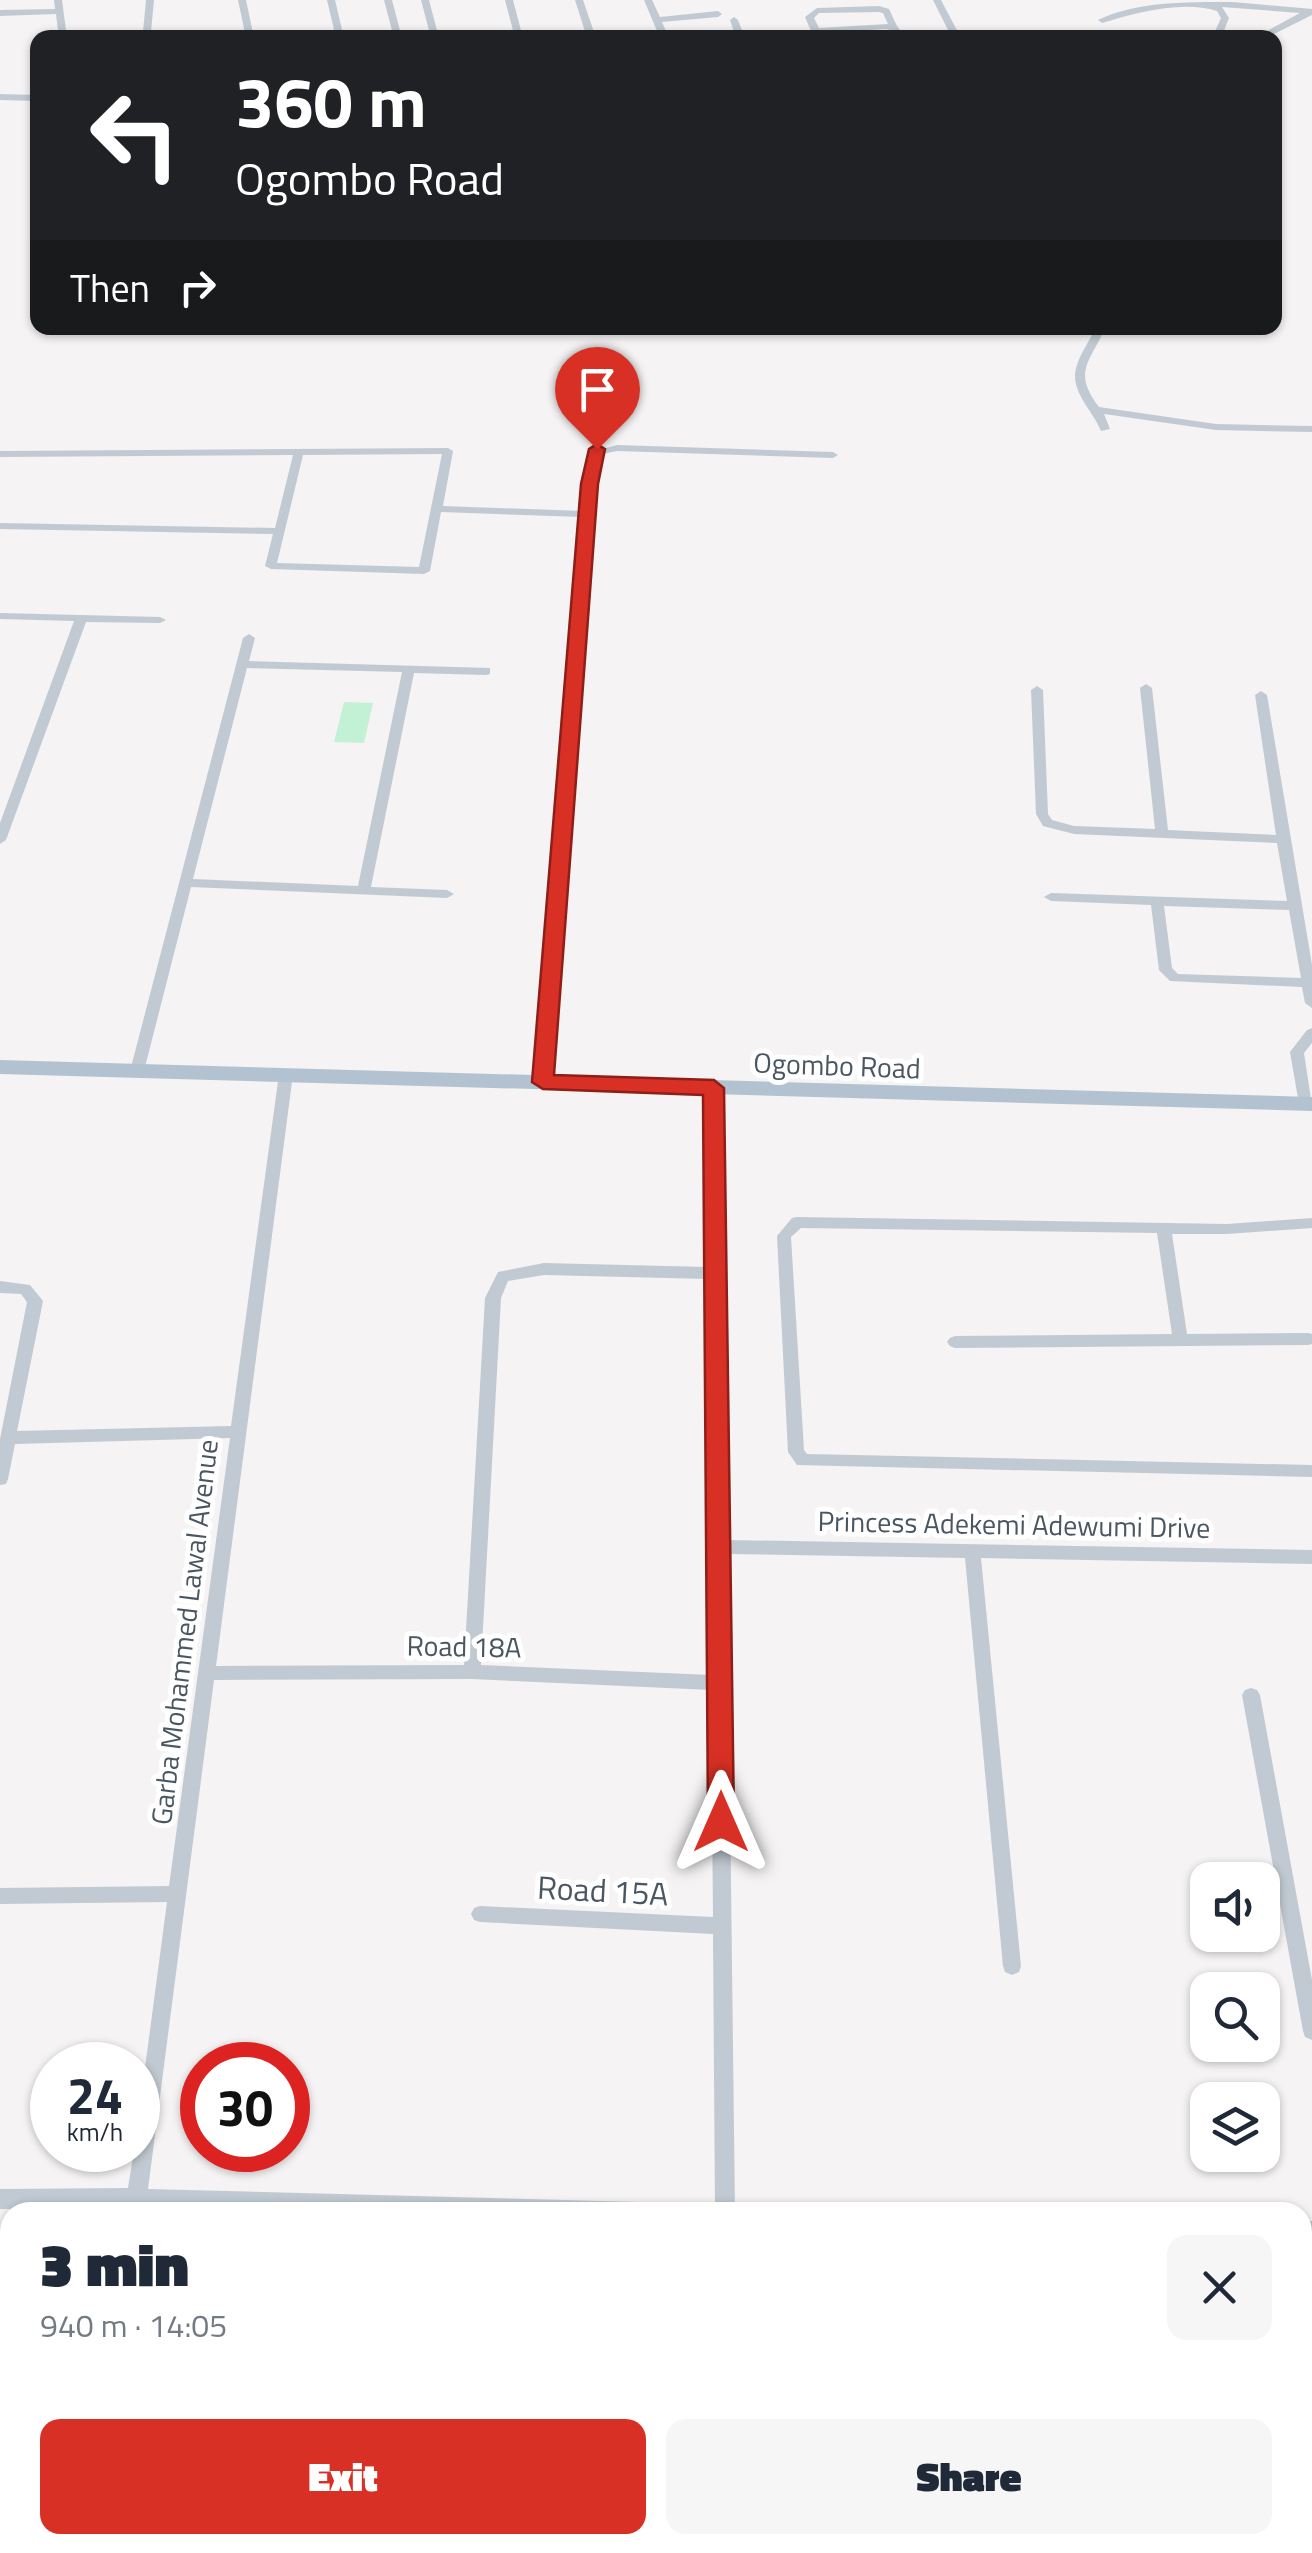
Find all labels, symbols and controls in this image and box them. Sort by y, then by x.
text: 360 m [235,48,427,154]
icon: left [70,70,200,200]
text: Ogombo Road [235,144,504,212]
text: Then [70,259,150,317]
icon: right [170,260,225,315]
pin [555,347,640,450]
icon: arrive [570,362,625,417]
street label: Ogombo Road [753,1041,921,1089]
street label: Garba Mohammed Lawal Avenue [139,1437,229,1827]
street label: Princess Adekemi Adewumi Drive [817,1499,1211,1549]
street label: Road 18A [406,1624,522,1669]
position arrow [669,1770,773,1874]
map controls [1190,1862,1280,2172]
button: sound [1190,1862,1280,1952]
street label: Road 15A [536,1863,670,1917]
button: search [1190,1972,1280,2062]
speed limit sign: 30 [180,2042,310,2172]
text: 24 [67,2057,123,2133]
button: layers [1190,2082,1280,2172]
text: km/h [67,2113,123,2151]
text: 3 min [40,2218,189,2309]
button: close [1167,2235,1272,2340]
text: 940 m · 14:05 [40,2301,227,2349]
button: Exit [40,2419,646,2534]
button: Share [666,2419,1272,2534]

